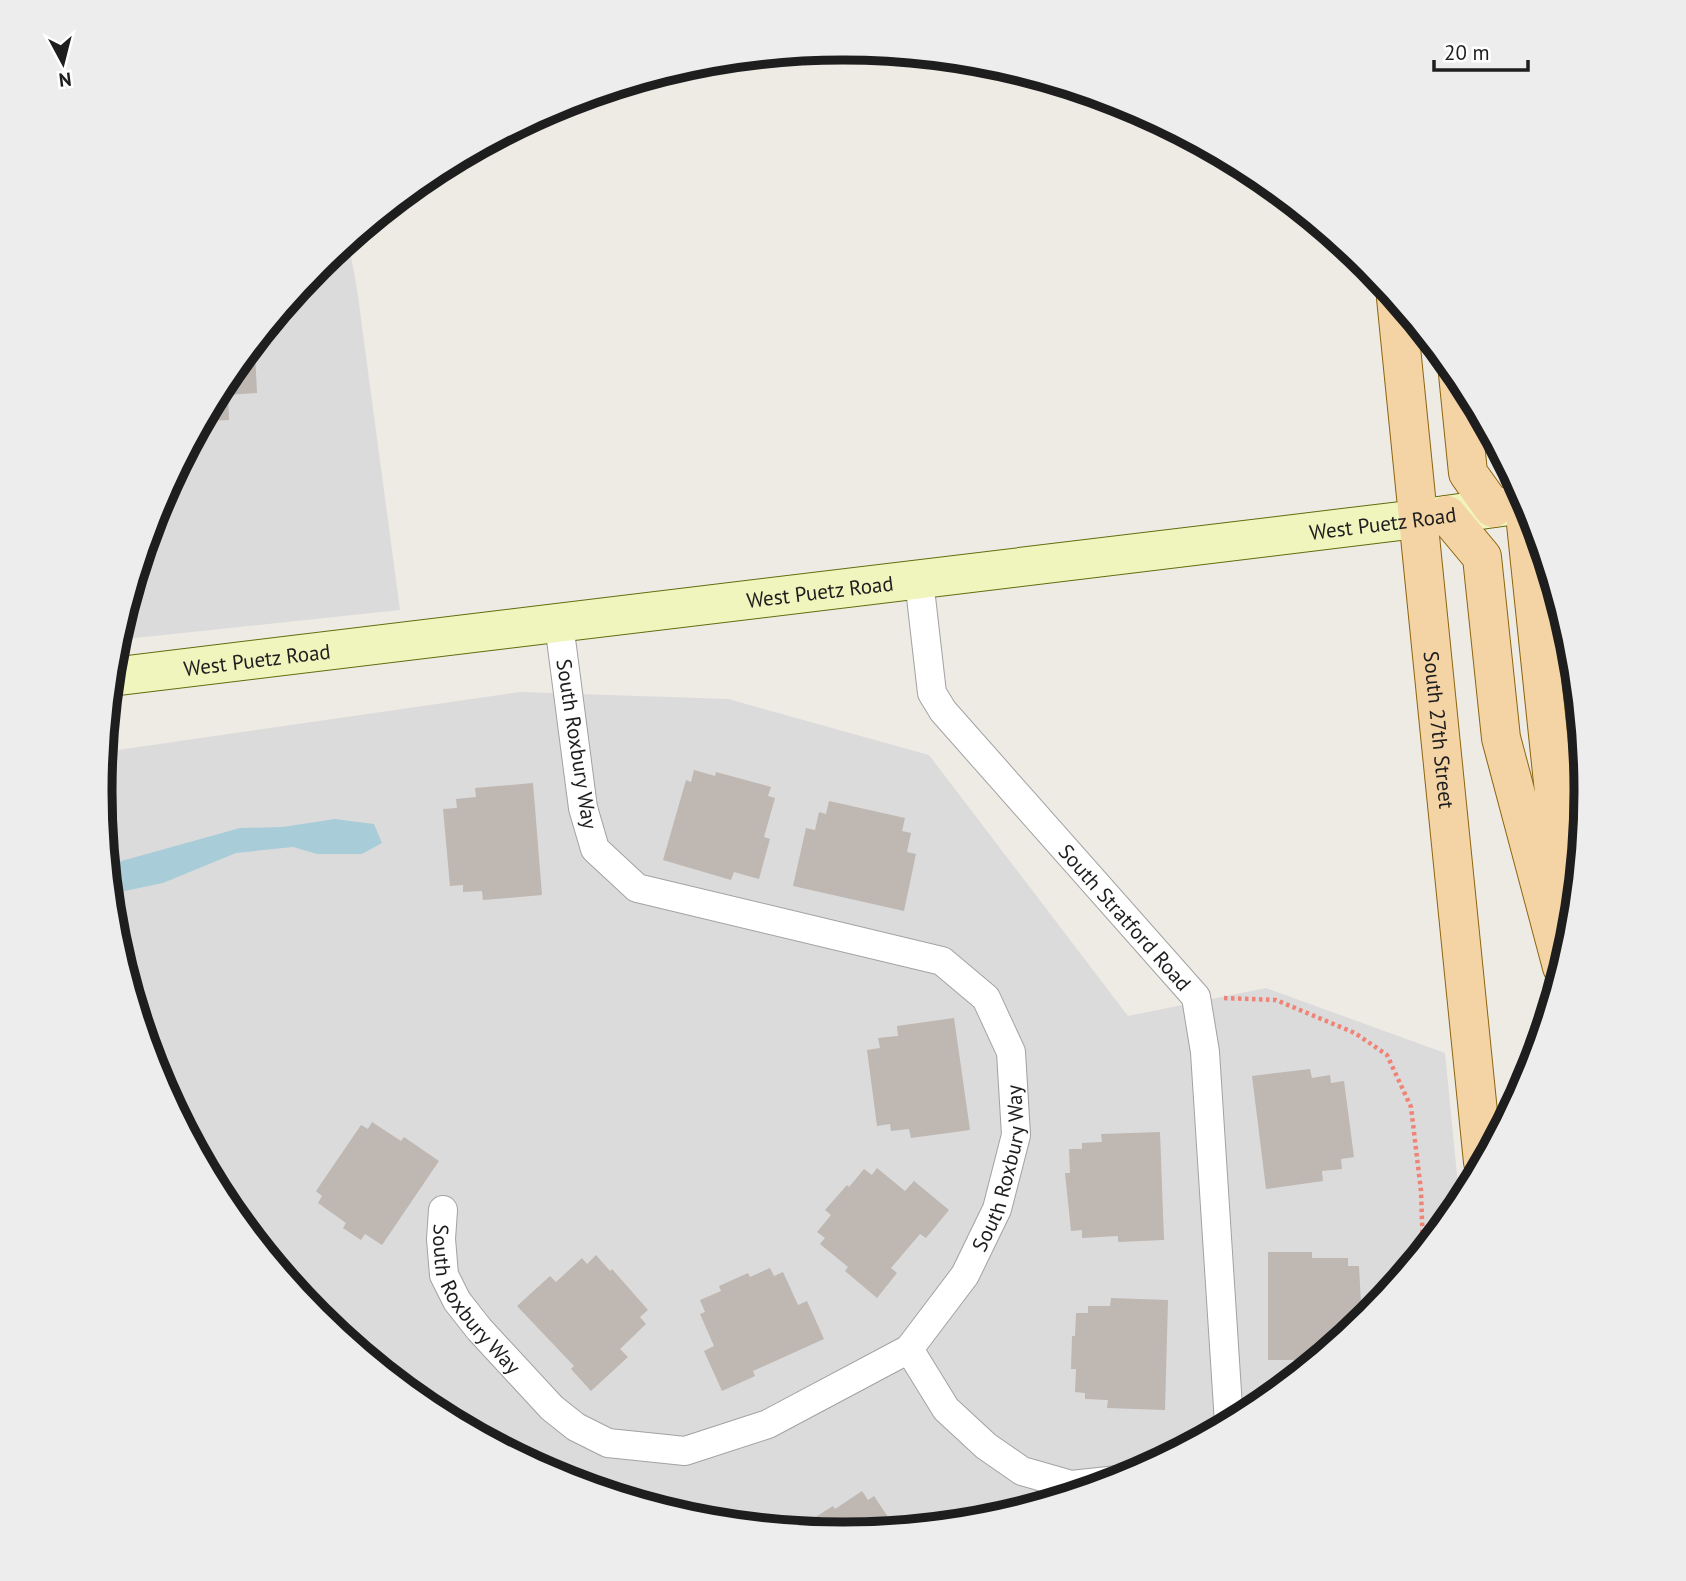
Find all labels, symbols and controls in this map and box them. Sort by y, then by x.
north arrow [28,28,98,98]
scale bar [1434,28,1528,72]
text: 20 m [1444,39,1490,66]
text: N [57,67,73,93]
street label: West Puetz Road [1308,500,1458,545]
street label: West Puetz Road [745,569,895,614]
street label: West Puetz Road [182,637,332,682]
street label: South 27th Street [1418,650,1461,810]
street label: South Roxbury Way [550,657,604,831]
street label: South Stratford Road [1053,838,1197,996]
street label: South Roxbury Way [965,1084,1030,1256]
street label: South Roxbury Way [427,1223,527,1379]

